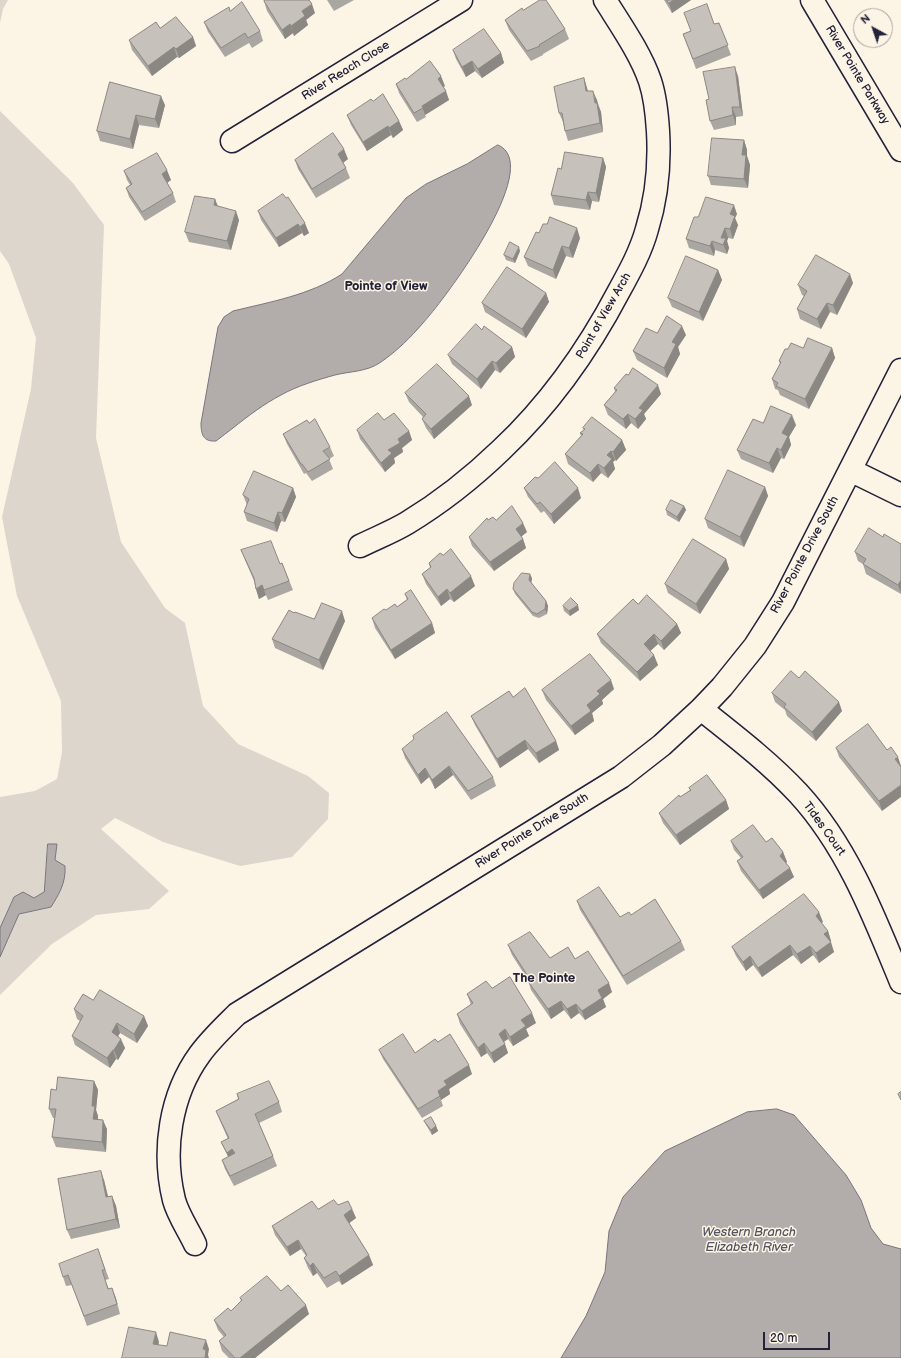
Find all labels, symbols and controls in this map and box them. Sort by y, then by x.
north arrow [853,8,893,48]
text: N [858,12,873,27]
street label: River Pointe Parkway [822,23,892,127]
street label: River Reach Close [299,38,393,104]
street label: Point of View Arch [573,270,635,362]
district label: Pointe of View [344,279,428,295]
street label: River Pointe Drive South [768,494,842,616]
street label: River Pointe Drive South [473,790,591,872]
street label: Tides Court [800,799,848,859]
district label: The Pointe [513,971,575,987]
water label: Western Branch Elizabeth River [702,1225,796,1256]
scale bar [765,1324,832,1350]
text: 20 m [770,1331,797,1346]

